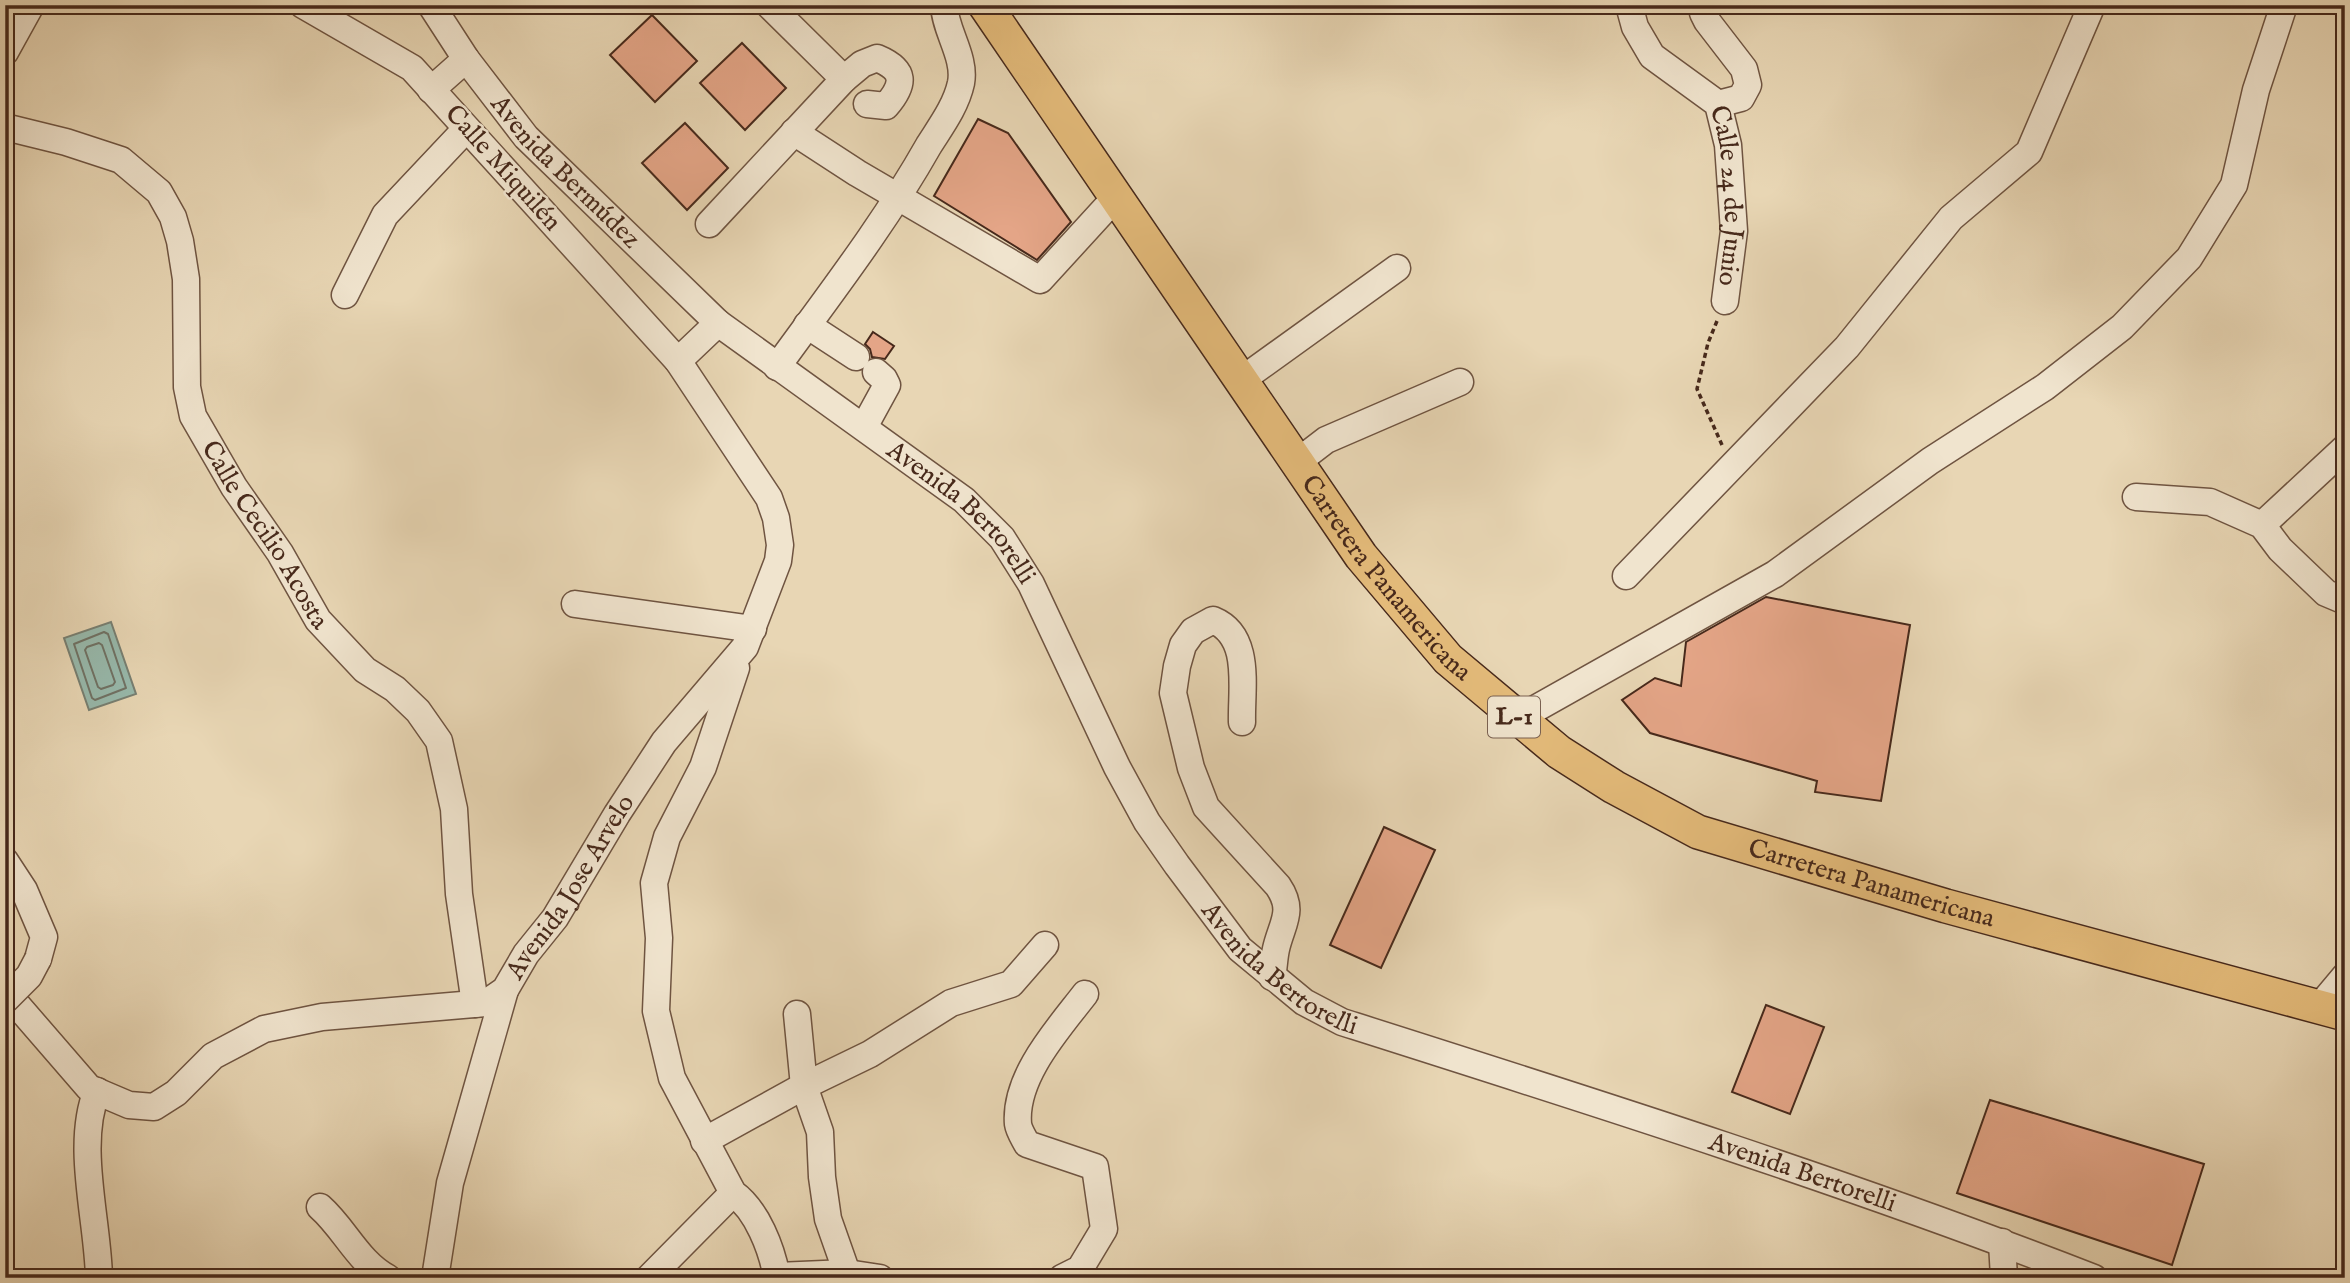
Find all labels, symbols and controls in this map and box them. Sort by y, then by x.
street label: Avenida Bermúdez [483,88,647,255]
street label: Calle Miquilén [438,98,569,238]
street label: Calle 24 de Junio [1702,102,1751,288]
street label: Avenida Bertorelli [880,433,1043,590]
street label: Calle Cecilio Acosta [194,434,336,637]
street label: Carretera Panamericana [1294,468,1479,689]
road number: L-1 [1488,696,1540,738]
street label: Avenida Jose Arvelo [498,788,642,986]
street label: Carretera Panamericana [1744,831,1999,935]
street label: Avenida Bertorelli [1193,895,1362,1042]
street label: Avenida Bertorelli [1704,1125,1901,1220]

